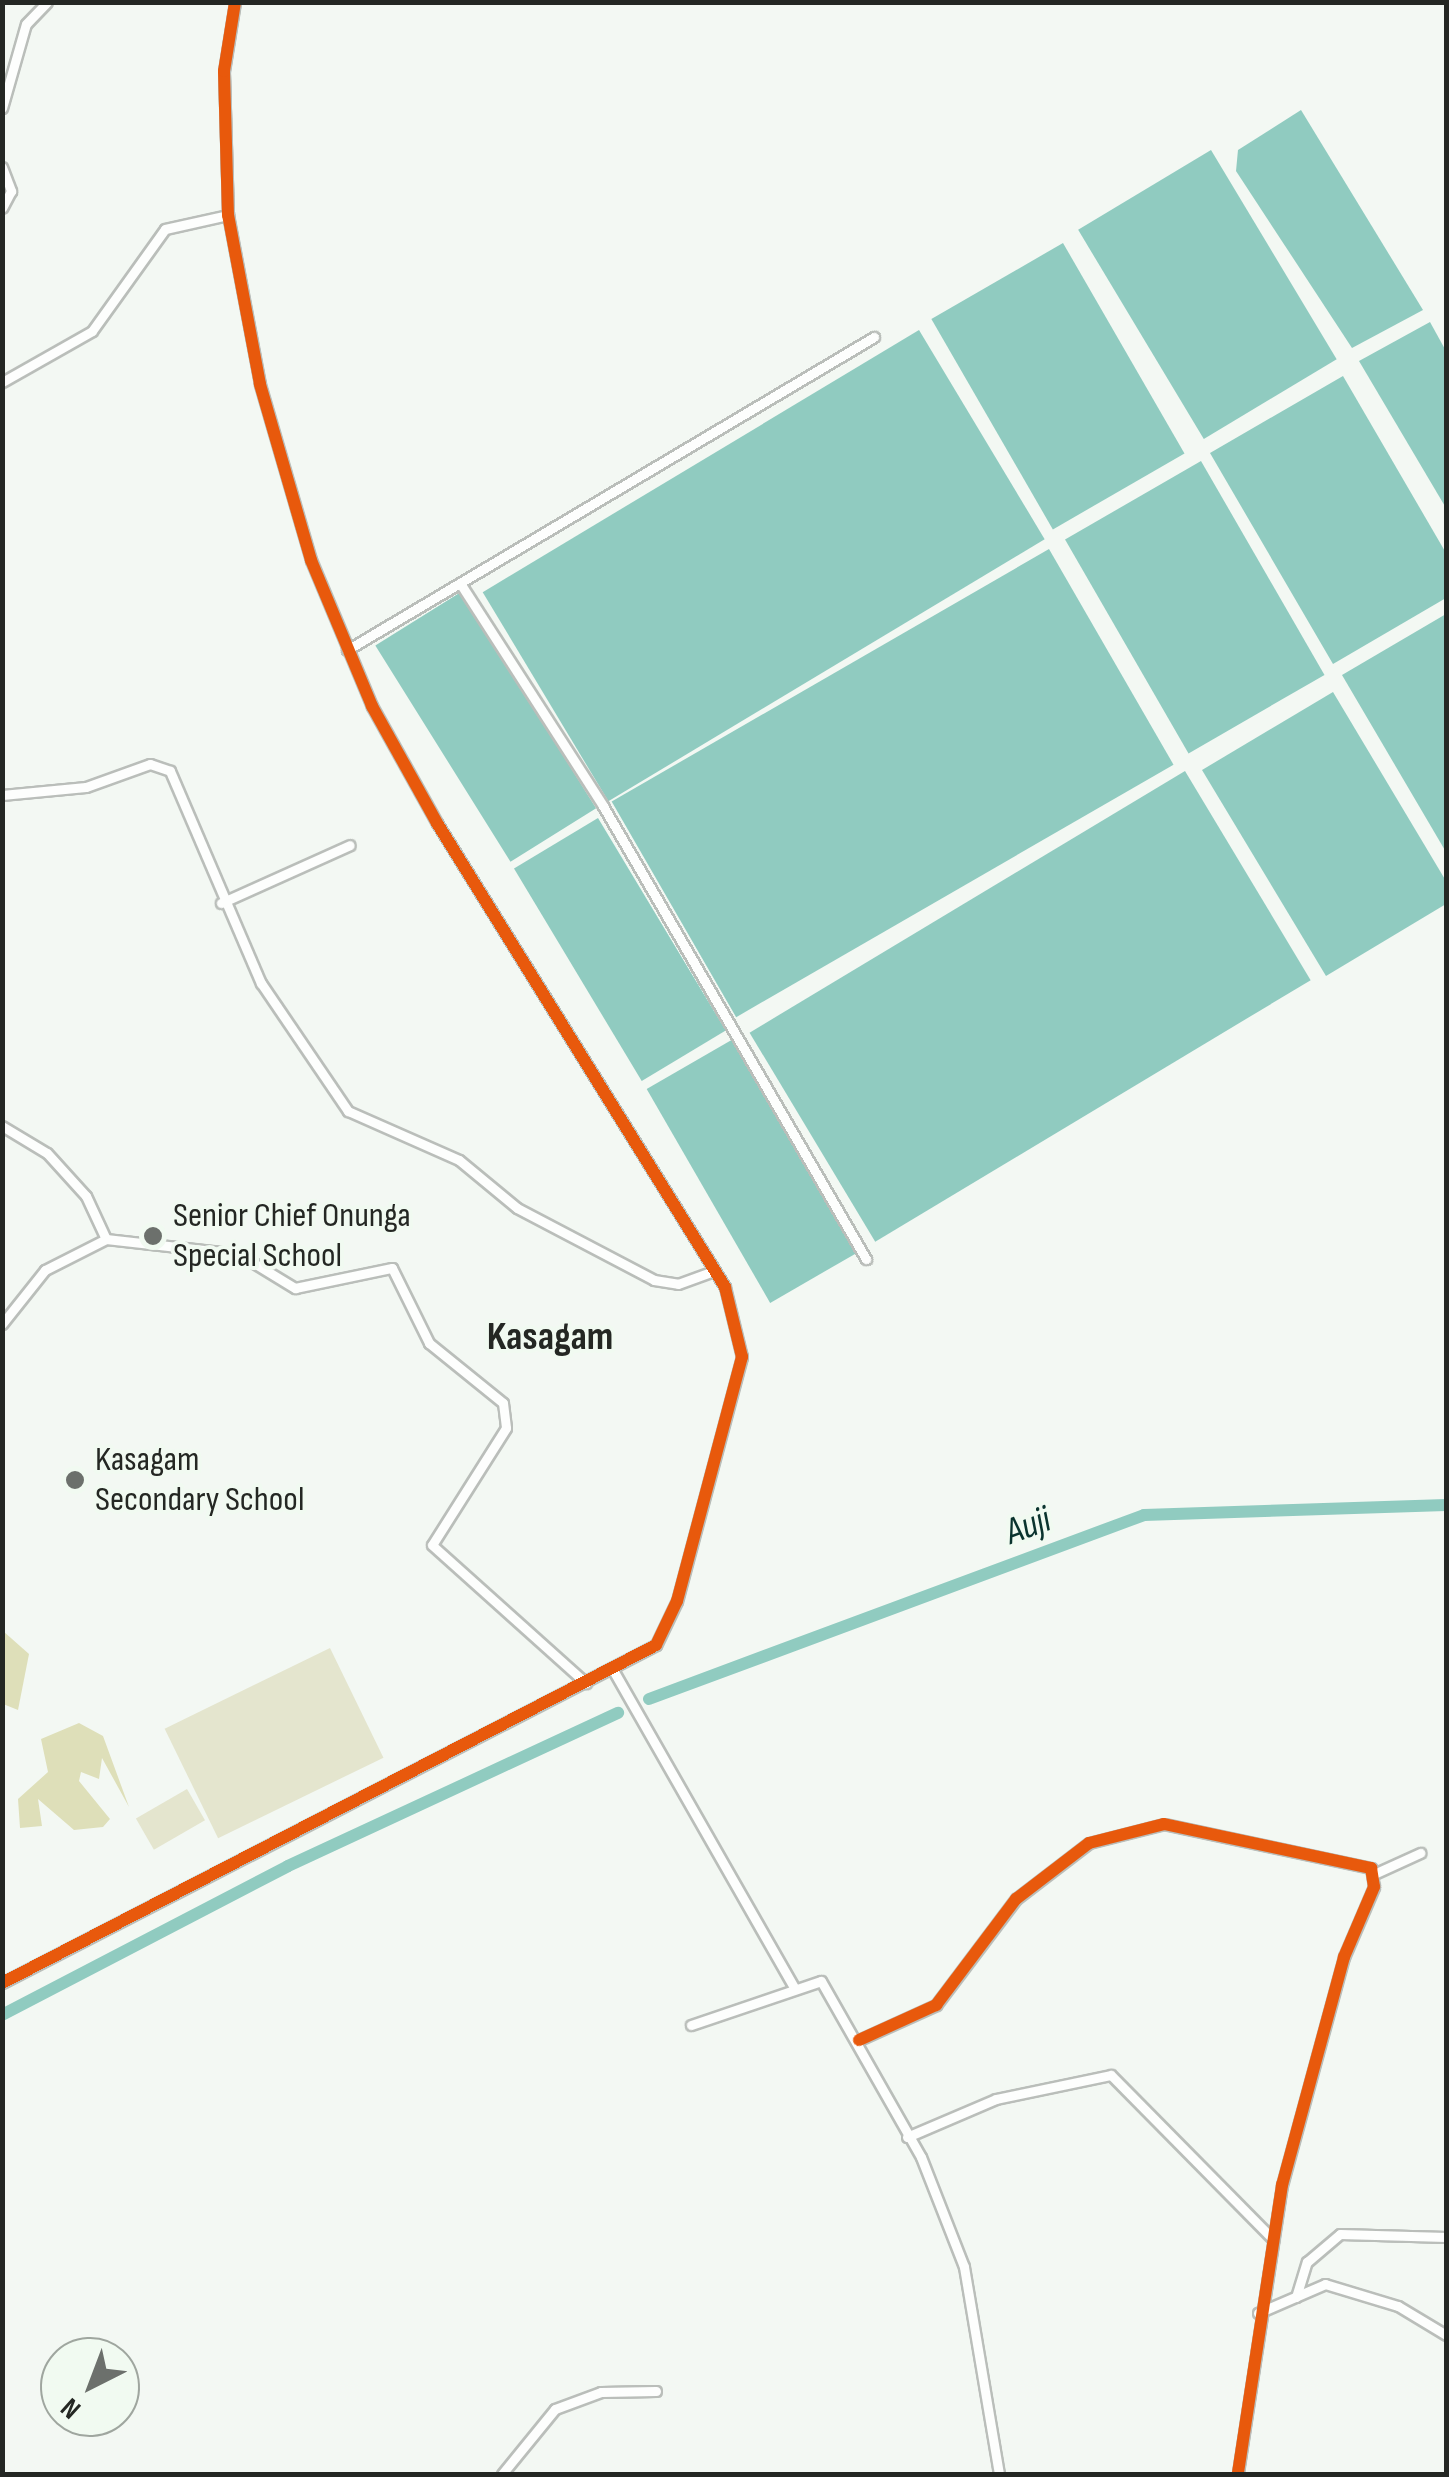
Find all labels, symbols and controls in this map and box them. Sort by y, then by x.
place label: Senior Chief Onunga Special School [173,1195,411,1277]
marker: Senior Chief Onunga Special School [142,1225,164,1247]
district label: Kasagam [487,1313,613,1361]
place label: Kasagam Secondary School [95,1439,304,1521]
marker: Kasagam Secondary School [64,1469,86,1491]
water label: Auji [999,1497,1057,1555]
north arrow [40,2337,140,2437]
text: N [54,2391,88,2425]

